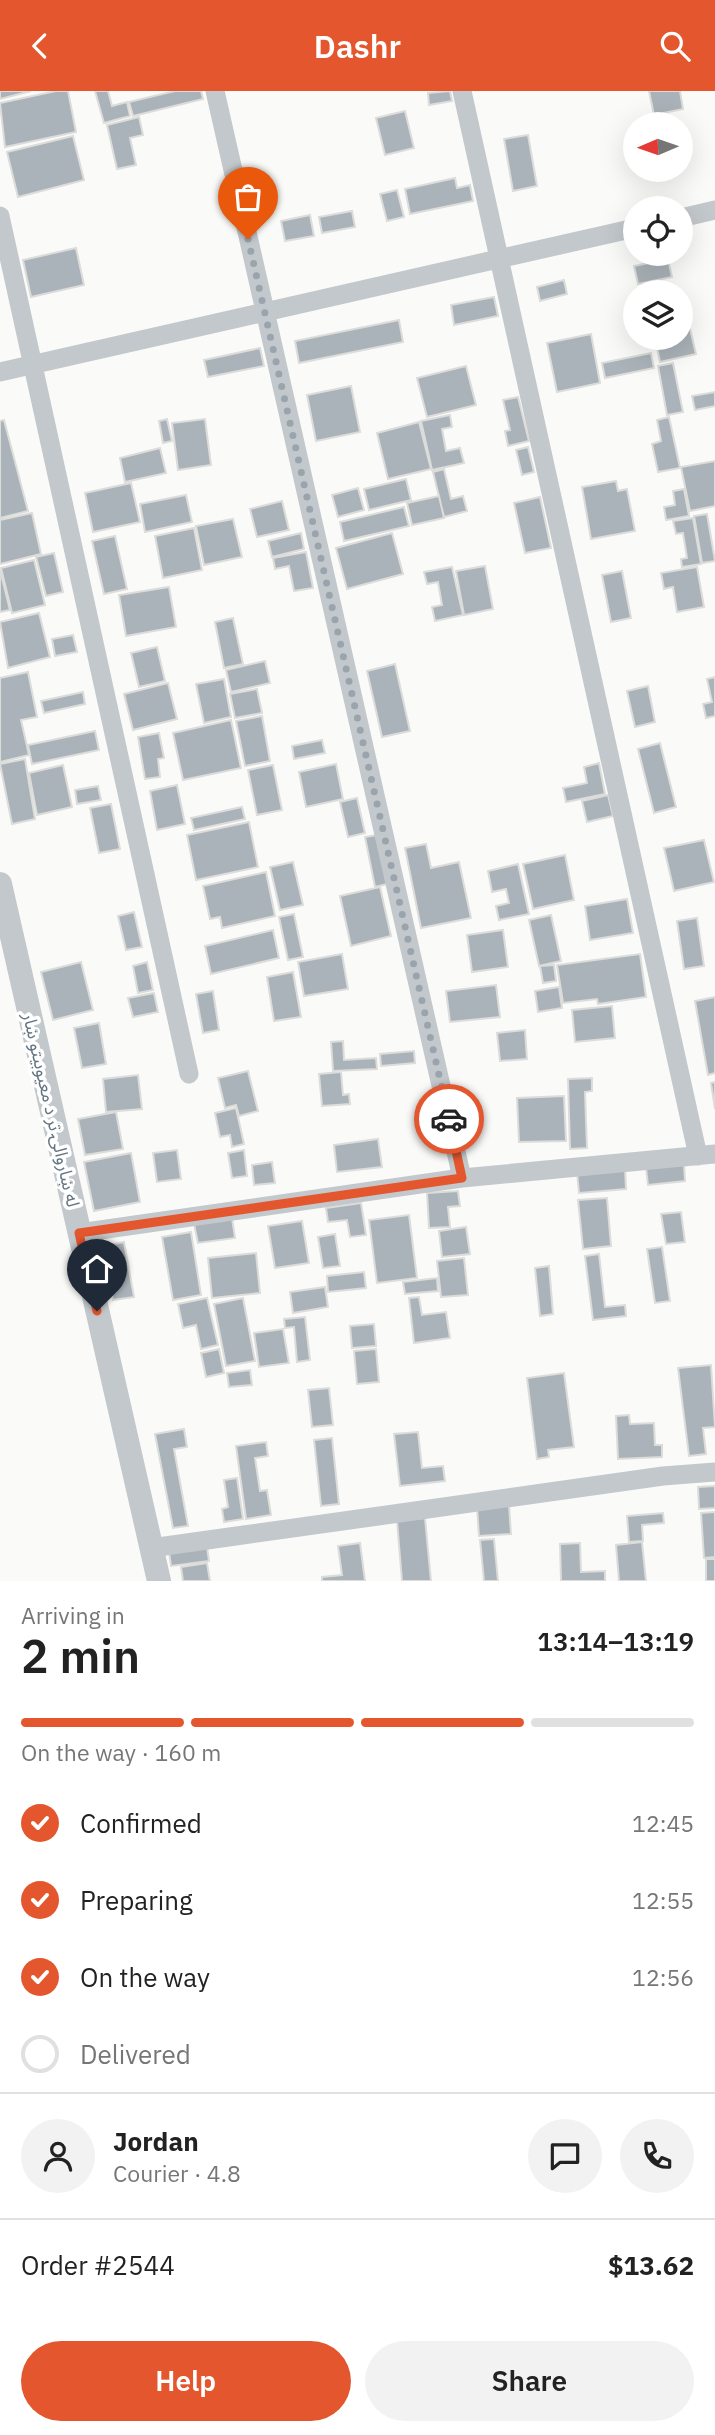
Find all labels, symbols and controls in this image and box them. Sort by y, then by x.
text: Dashr [314,25,401,67]
icon: back [21,27,59,65]
icon: search [656,27,694,65]
north arrow [623,112,693,182]
map controls [623,112,693,350]
pin [218,167,278,239]
icon: bag [229,178,267,216]
button: locate [623,196,693,266]
button: layers [623,280,693,350]
street label: له ښاروالۍ تر د معیوبیتو ښار [18,1009,85,1209]
courier [414,1084,484,1154]
icon: car [430,1100,468,1138]
pin [67,1239,127,1311]
icon: home [78,1250,116,1288]
text: Arriving in [21,1600,125,1630]
text: 13:14–13:19 [537,1624,694,1658]
text: 2 min [21,1626,140,1686]
text: On the way · 160 m [21,1737,221,1767]
icon: check [21,1804,59,1842]
text: Confirmed [80,1806,202,1840]
text: 12:45 [632,1808,694,1838]
icon: check [21,1881,59,1919]
text: Preparing [80,1883,193,1917]
text: 12:55 [632,1885,694,1915]
icon: check [21,1958,59,1996]
text: On the way [80,1960,210,1994]
text: 12:56 [632,1962,694,1992]
text: Delivered [80,2037,191,2071]
button: person [21,2119,95,2193]
button: chat [528,2119,602,2193]
button: phone [620,2119,694,2193]
text: Jordan [113,2124,199,2158]
text: Courier · 4.8 [113,2158,241,2188]
text: Order #2544 [21,2248,175,2282]
text: $13.62 [608,2248,694,2282]
button: Help [21,2341,351,2421]
button: Share [365,2341,694,2421]

